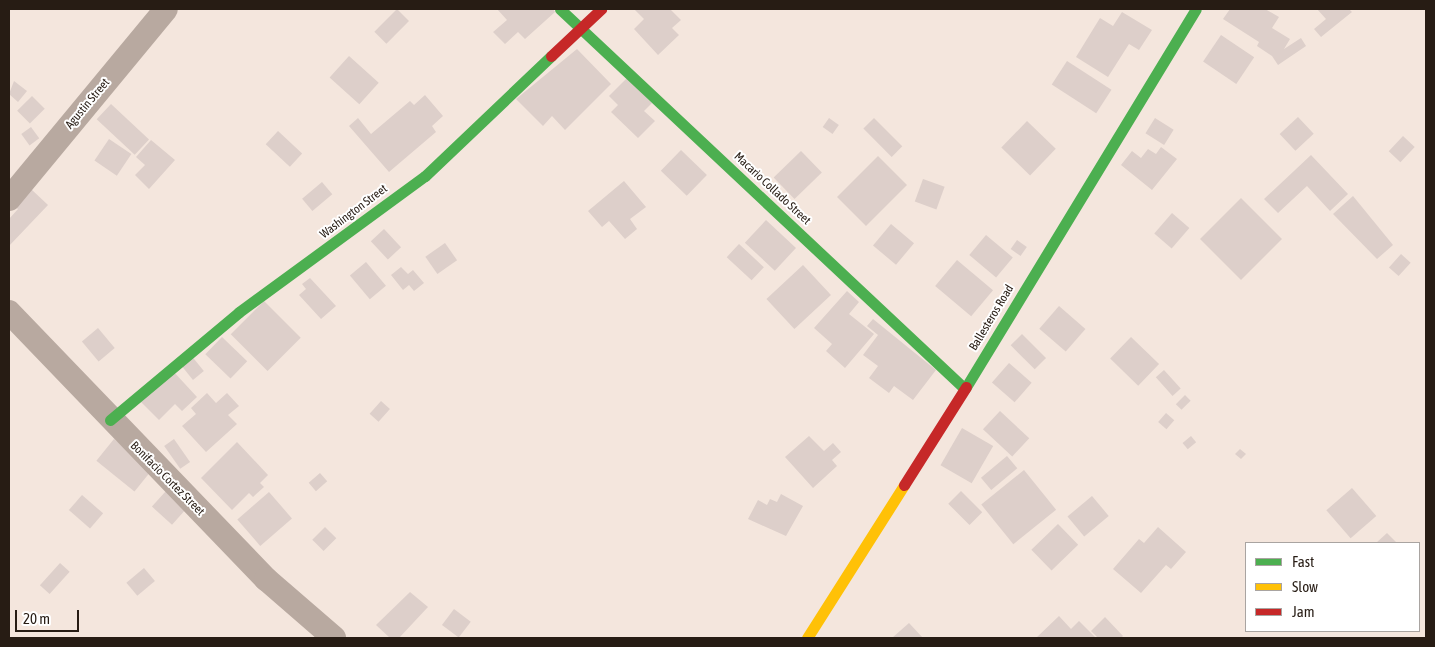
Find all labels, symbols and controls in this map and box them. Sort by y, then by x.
street label: Agustin Street [63,76,113,132]
street label: Macario Collado Street [731,150,813,228]
street label: Washington Street [318,182,390,242]
street label: Ballesteros Road [967,283,1017,353]
street label: Bonifacio Cortez Street [127,439,207,519]
legend [1245,542,1420,632]
text: Fast [1292,553,1314,570]
text: Slow [1292,578,1318,595]
scale bar [18,600,81,632]
text: Jam [1292,603,1315,620]
text: 20 m [23,610,50,627]

